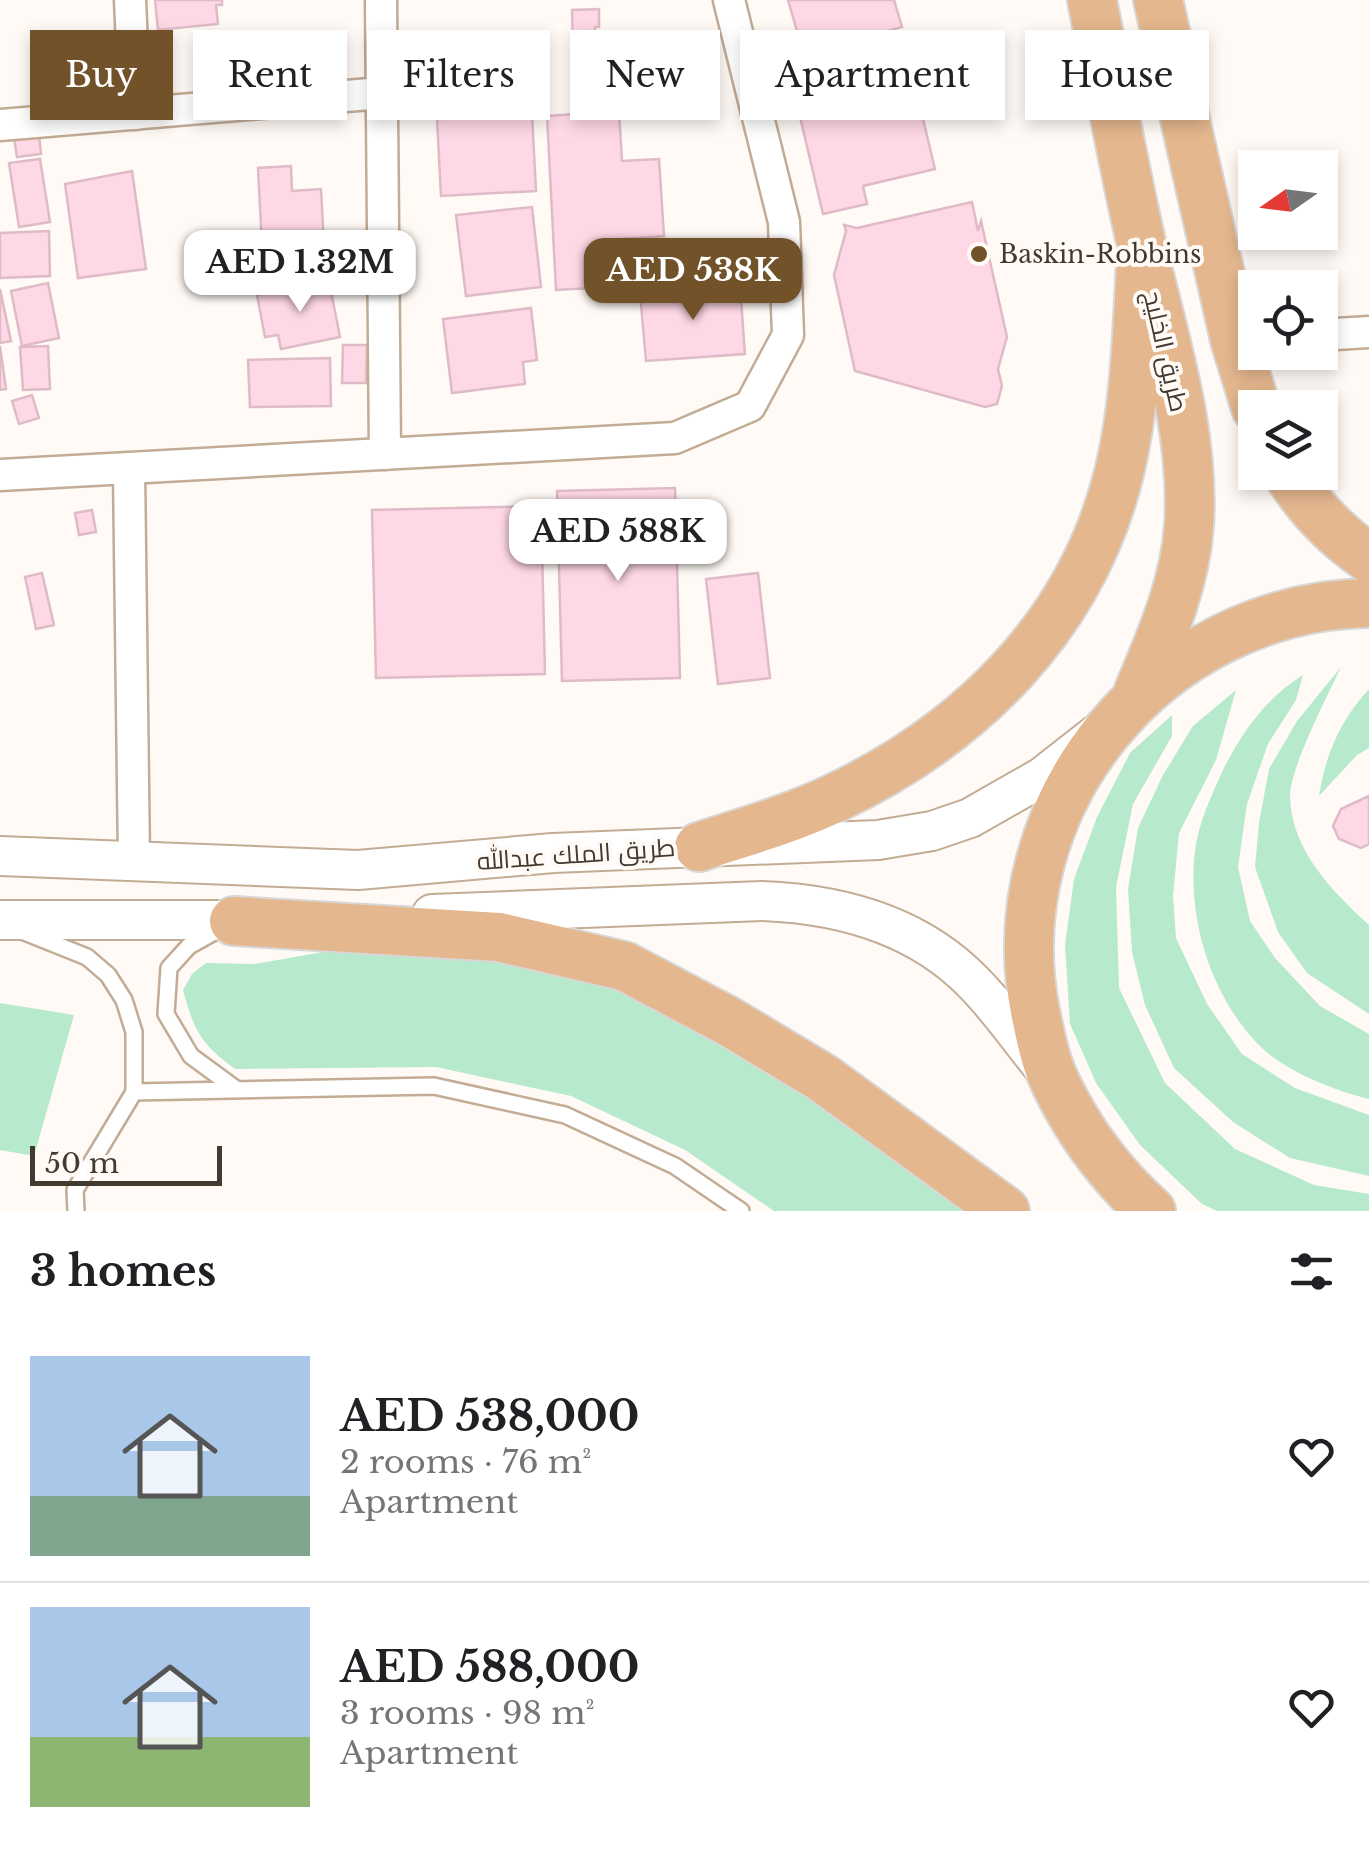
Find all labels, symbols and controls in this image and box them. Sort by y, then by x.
chip: Buy [30,30,173,120]
chip: Rent [193,30,347,120]
chip: Filters [367,30,550,120]
chip: New [570,30,720,120]
chip: Apartment [740,30,1005,120]
chip: House [1025,30,1209,120]
north arrow [1238,150,1338,250]
map controls [1238,150,1338,490]
pin: AED 1.32M [186,230,414,315]
pin: AED 538K [590,238,796,323]
place label: Baskin-Robbins [999,239,1201,270]
text: AED 1.32M [206,242,394,282]
marker: Baskin-Robbins [968,243,990,265]
text: AED 538K [606,250,780,290]
button: locate [1238,270,1338,370]
street label: طريق الخليج [1136,287,1195,415]
button: layers [1238,390,1338,490]
pin: AED 588K [515,499,721,584]
text: AED 588K [531,511,705,551]
street label: طريق الملك عبدالله [476,831,676,877]
scale bar [30,1141,222,1186]
text: 50 m [45,1146,119,1181]
icon: filters [1284,1244,1339,1299]
text: 3 homes [30,1245,216,1297]
text: AED 538,000 [340,1390,640,1442]
icon: home [110,1396,230,1516]
icon: heart [1284,1429,1339,1484]
text: 2 rooms · 76 m² [340,1442,591,1482]
text: Apartment [340,1482,518,1522]
text: AED 588,000 [340,1641,639,1693]
icon: home [110,1647,230,1767]
icon: heart [1284,1680,1339,1735]
text: 3 rooms · 98 m² [340,1693,595,1733]
text: Apartment [340,1733,518,1773]

